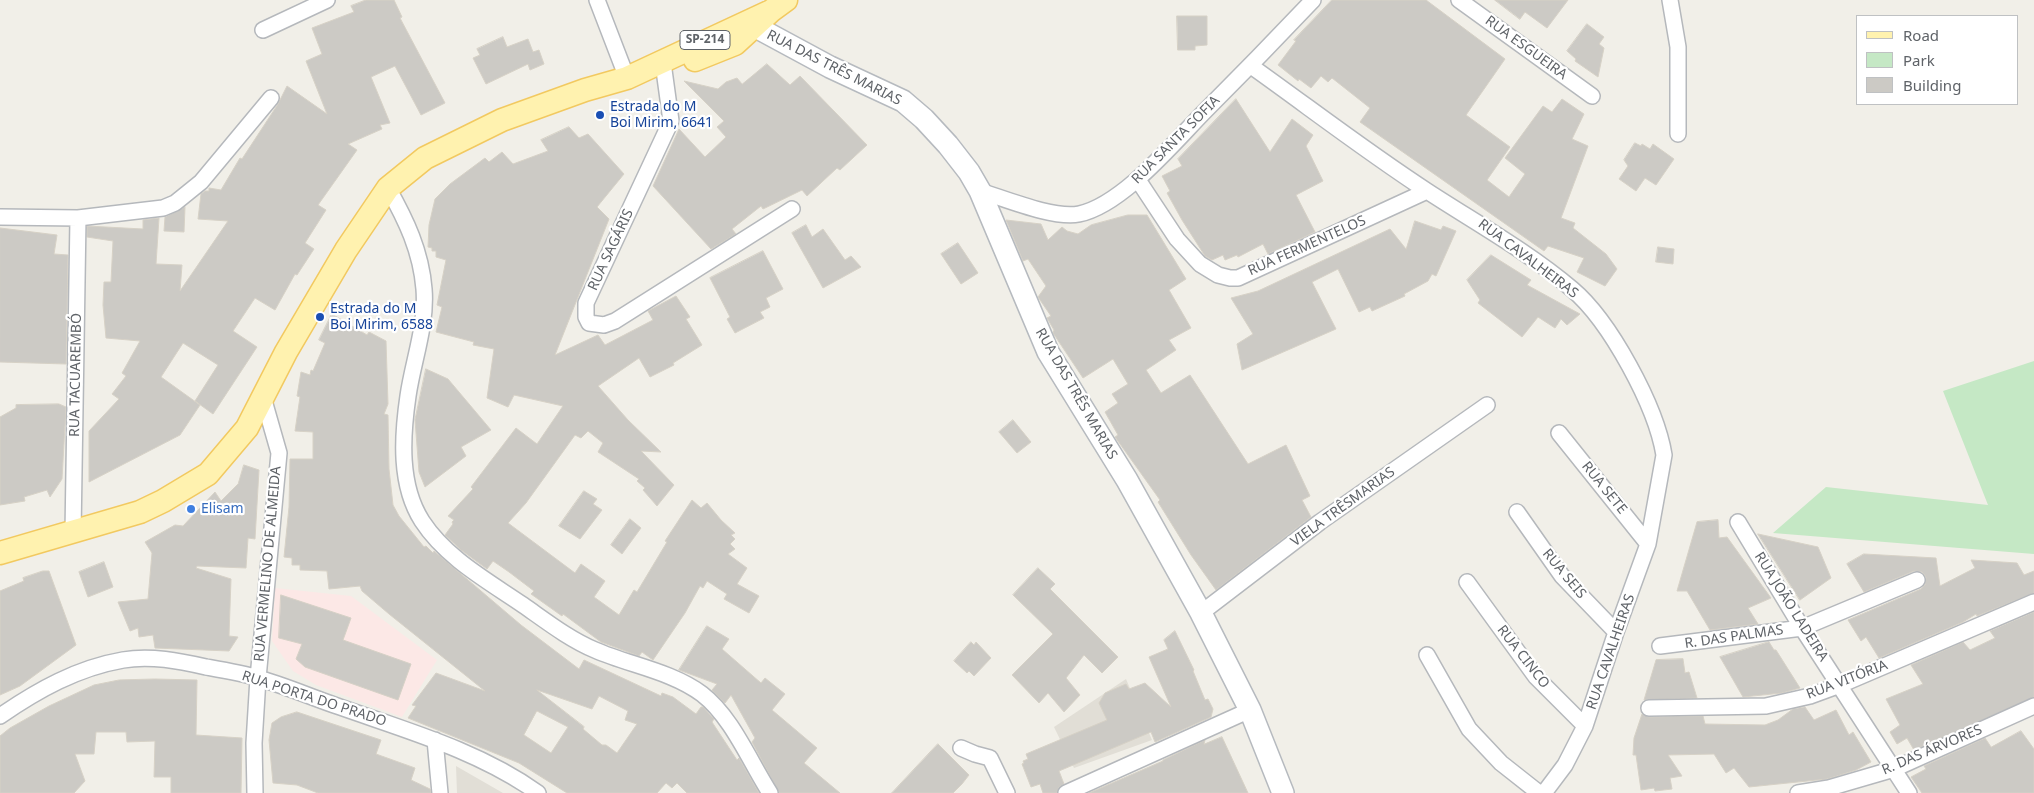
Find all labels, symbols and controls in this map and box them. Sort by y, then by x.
street label: RUA ESGUEIRA [1482,13,1570,83]
legend [1856,15,2019,105]
text: Road [1903,25,1939,45]
street label: RUA DAS TRÊS MARIAS [764,27,904,109]
road number: SP-214 [680,30,730,50]
text: Park [1903,50,1935,70]
text: Building [1903,75,1961,95]
street label: RUA SANTA SOFIA [1128,92,1224,188]
place label: Estrada do M Boi Mirim, 6641 [610,99,713,132]
marker: Estrada do M Boi Mirim, 6641 [594,109,606,121]
street label: RUA SAGÁRIS [585,207,637,293]
street label: RUA FERMENTELOS [1245,212,1369,280]
street label: RUA CAVALHEIRAS [1475,216,1581,302]
place label: Estrada do M Boi Mirim, 6588 [330,301,433,334]
marker: Estrada do M Boi Mirim, 6588 [314,311,326,323]
street label: RUA TACUAREMBÓ [67,313,85,437]
street label: RUA DAS TRÊS MARIAS [1031,325,1121,463]
street label: RUA SETE [1578,458,1630,518]
street label: VIELA TRÊSMARIAS [1288,464,1398,550]
street label: RUA VERMELINO DE ALMEIDA [251,466,285,662]
place label: Elisam [201,501,244,517]
marker: Elisam [185,503,197,515]
street label: RUA SEIS [1539,546,1589,602]
street label: RUA JOÃO LADEIRA [1751,549,1831,665]
street label: RUA CAVALHEIRAS [1583,592,1639,712]
street label: RUA CINCO [1493,622,1553,692]
street label: R. DAS PALMAS [1683,622,1785,652]
street label: RUA VITÓRIA [1804,657,1890,703]
street label: RUA PORTA DO PRADO [240,668,388,730]
street label: R. DAS ÁRVORES [1879,721,1985,779]

